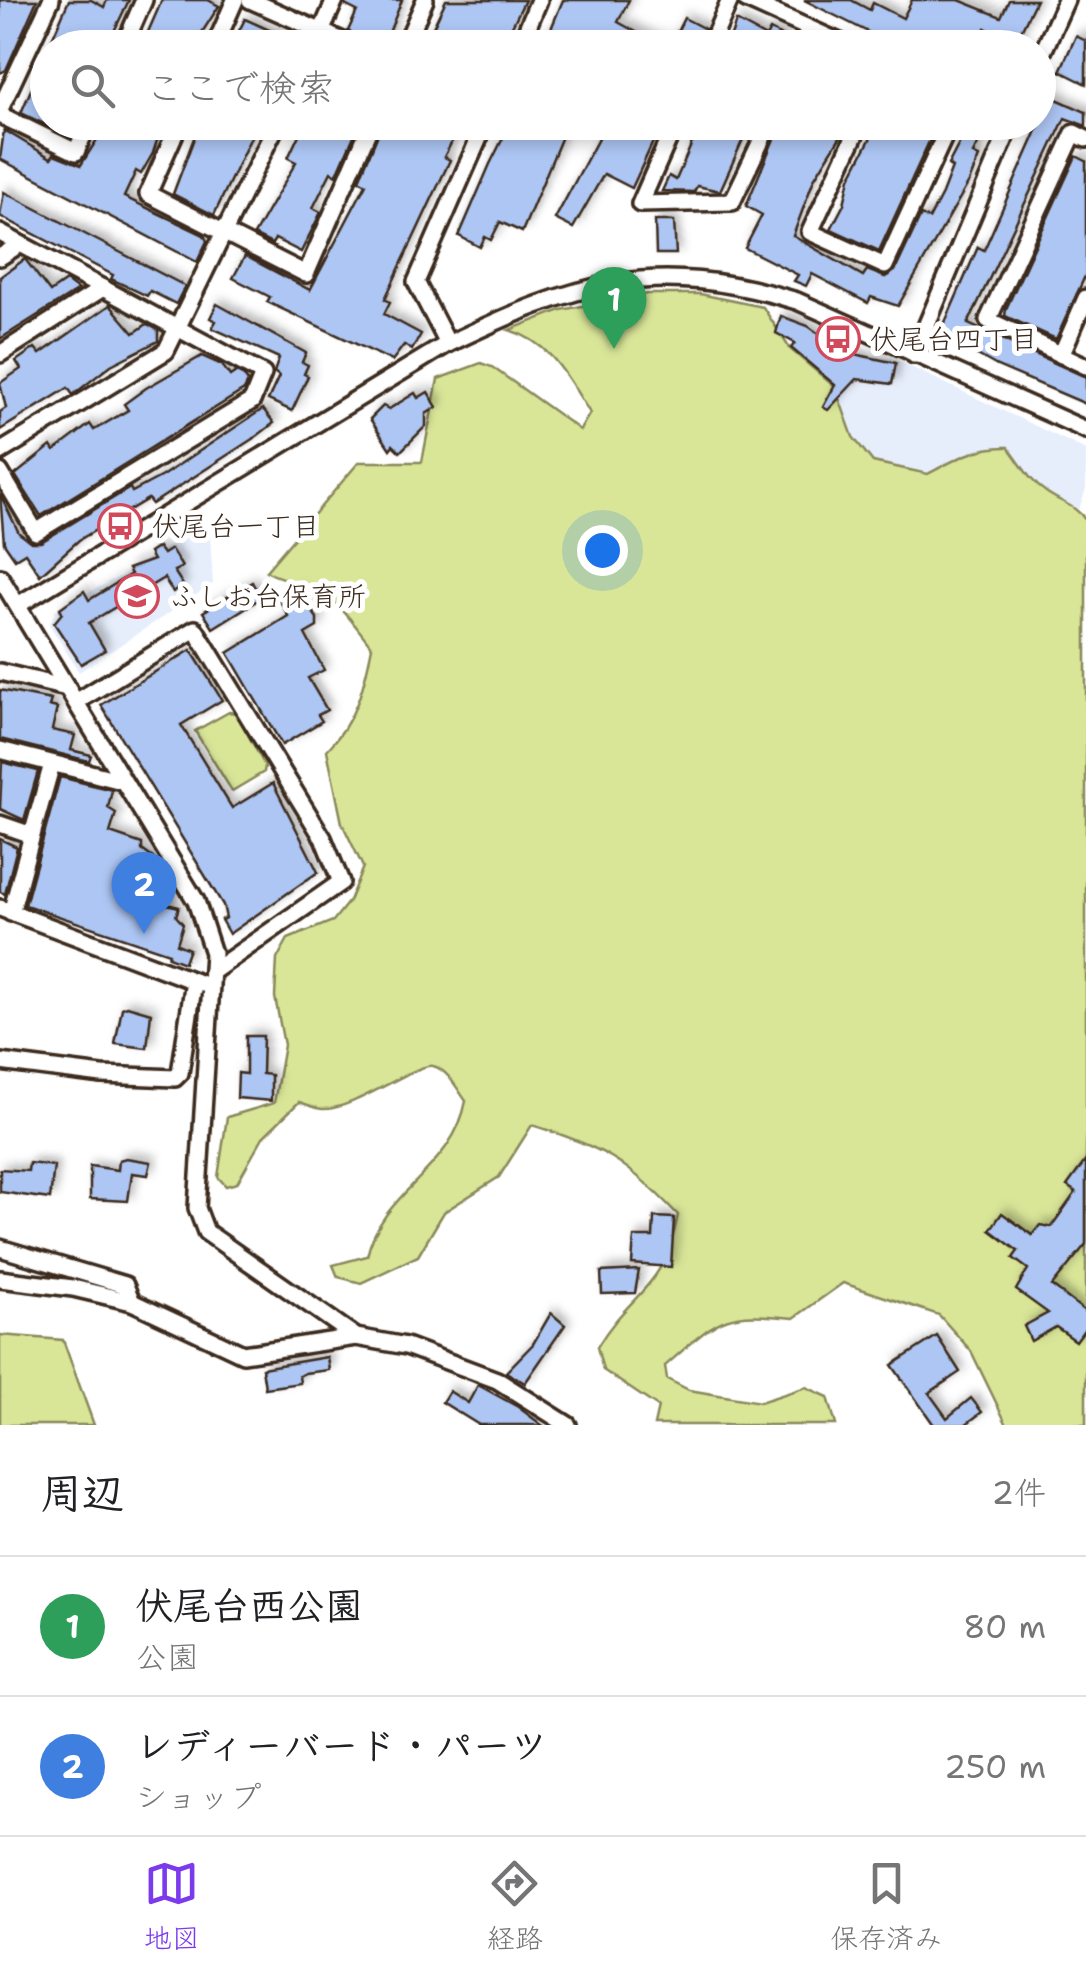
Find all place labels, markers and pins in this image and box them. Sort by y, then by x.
pin: 1 [582,266,646,349]
bus stop icon: 伏尾台四丁目 [815,316,861,362]
place label: 伏尾台四丁目 [870,320,1038,358]
bus stop icon: 伏尾台一丁目 [97,503,143,549]
place label: 伏尾台一丁目 [152,507,320,545]
school or university icon: ふしお台保育所 [114,573,160,619]
place label: ふしお台保育所 [170,577,366,615]
pin: 2 [112,852,176,934]

